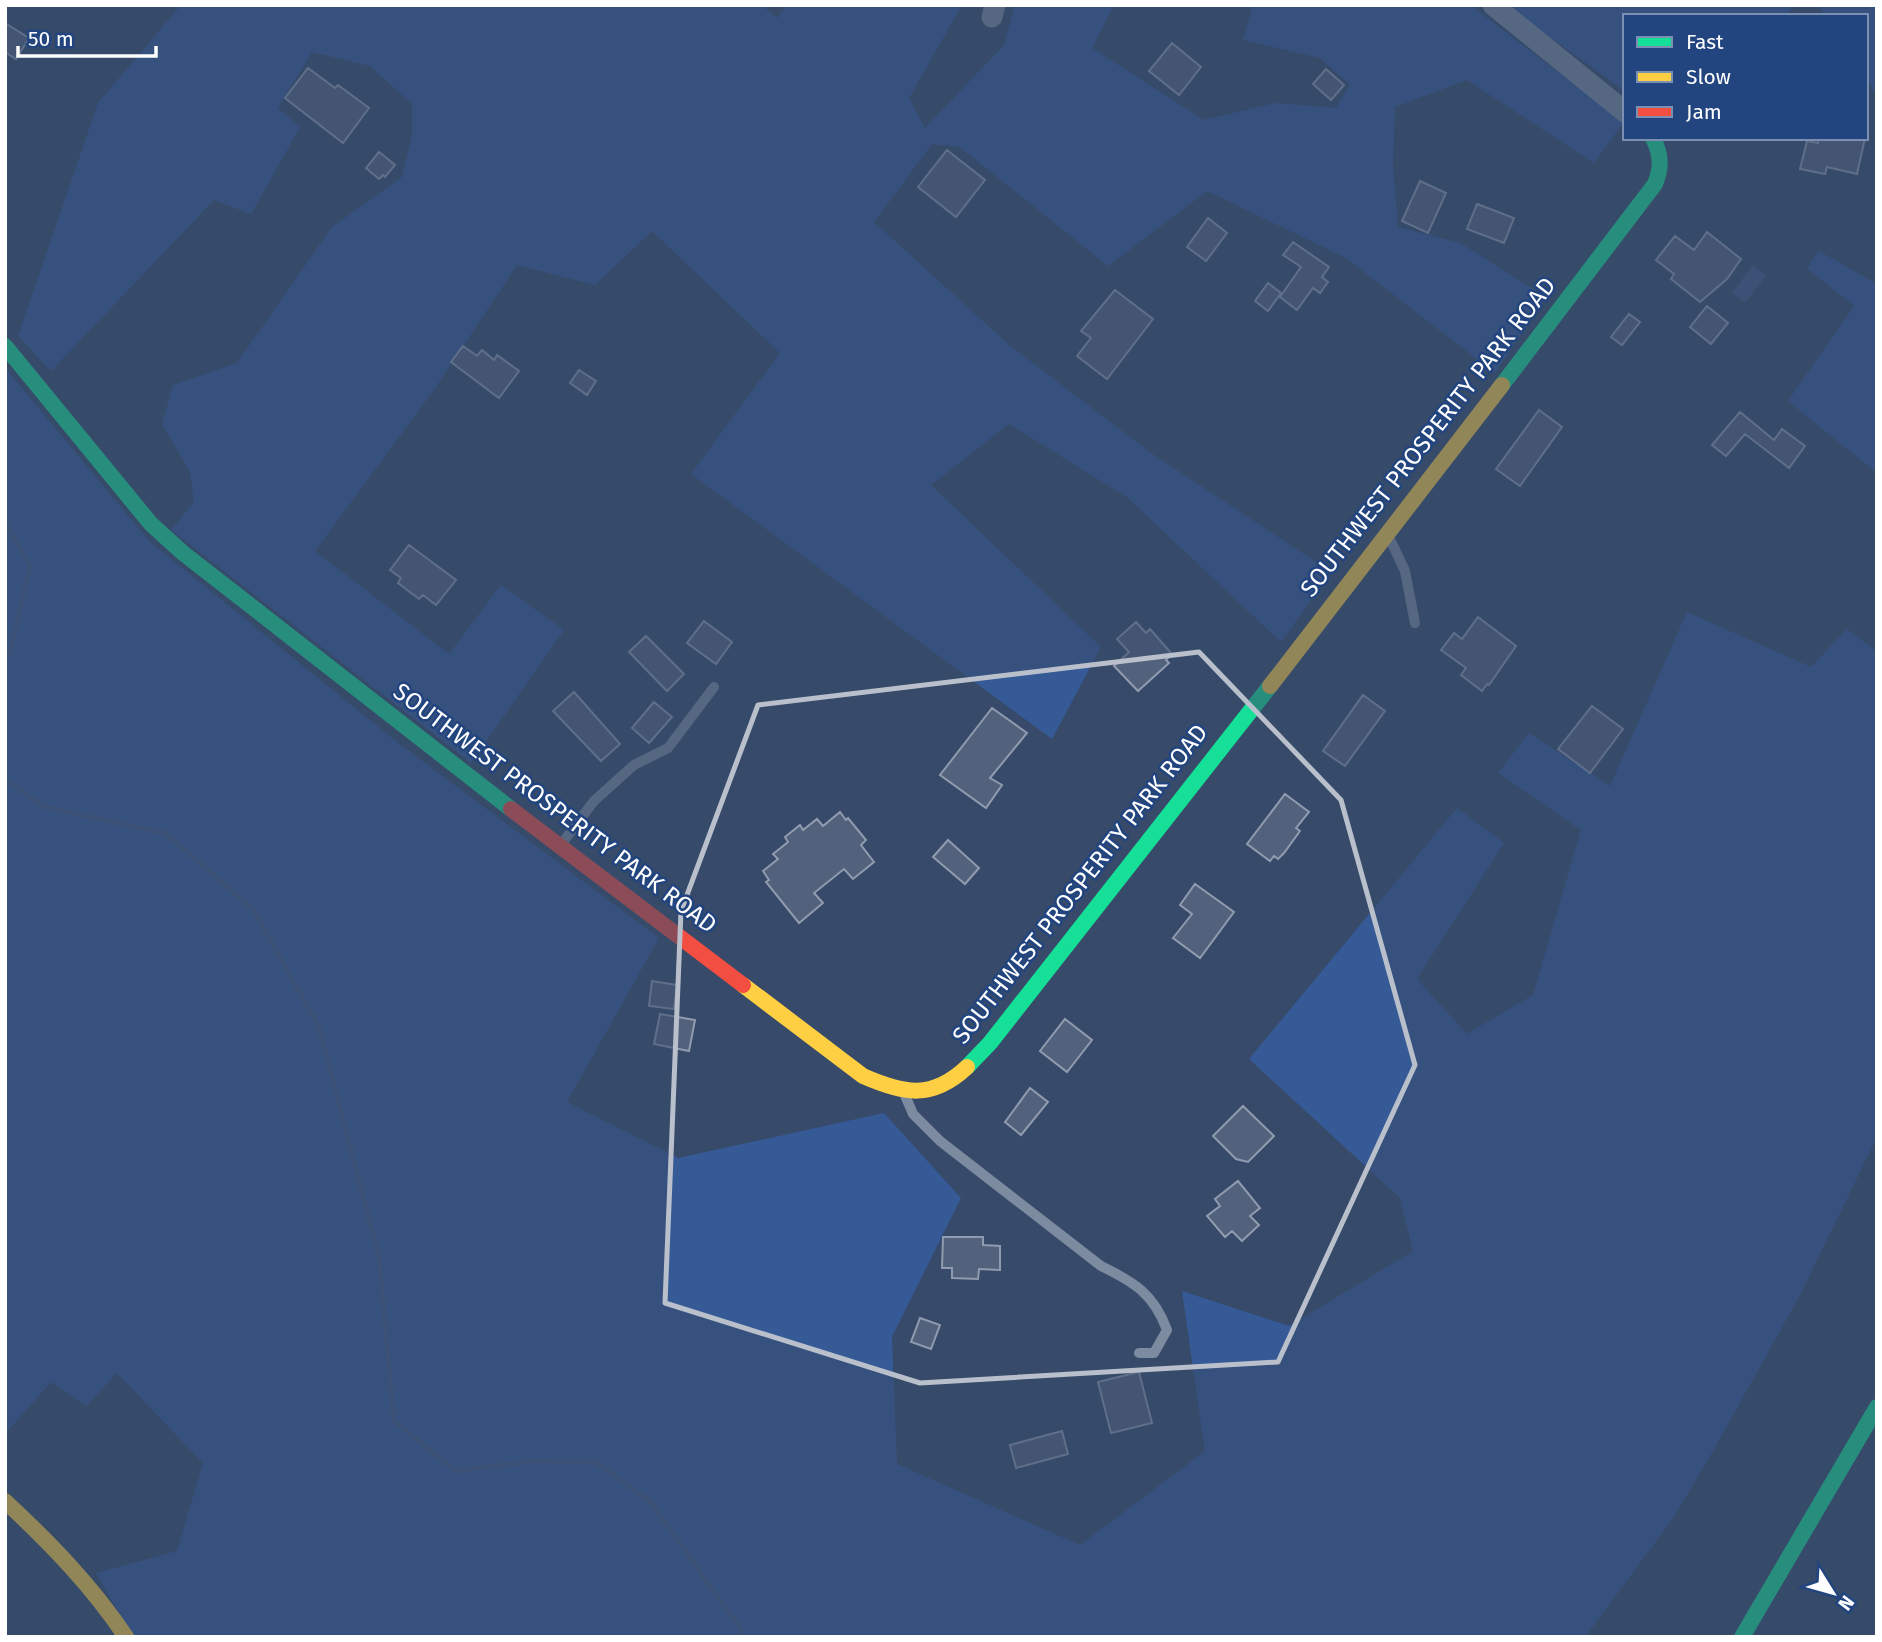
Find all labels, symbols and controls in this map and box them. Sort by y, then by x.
scale bar [18,14,156,58]
legend [1623,14,1868,140]
text: 50 m [28,26,74,52]
text: Fast [1686,29,1724,55]
text: Slow [1686,64,1731,90]
text: Jam [1686,99,1722,125]
street label: SOUTHWEST PROSPERITY PARK ROAD [1295,272,1561,602]
street label: SOUTHWEST PROSPERITY PARK ROAD [388,677,722,939]
street label: SOUTHWEST PROSPERITY PARK ROAD [947,719,1213,1049]
north arrow [1798,1558,1868,1628]
text: N [1833,1591,1859,1615]

